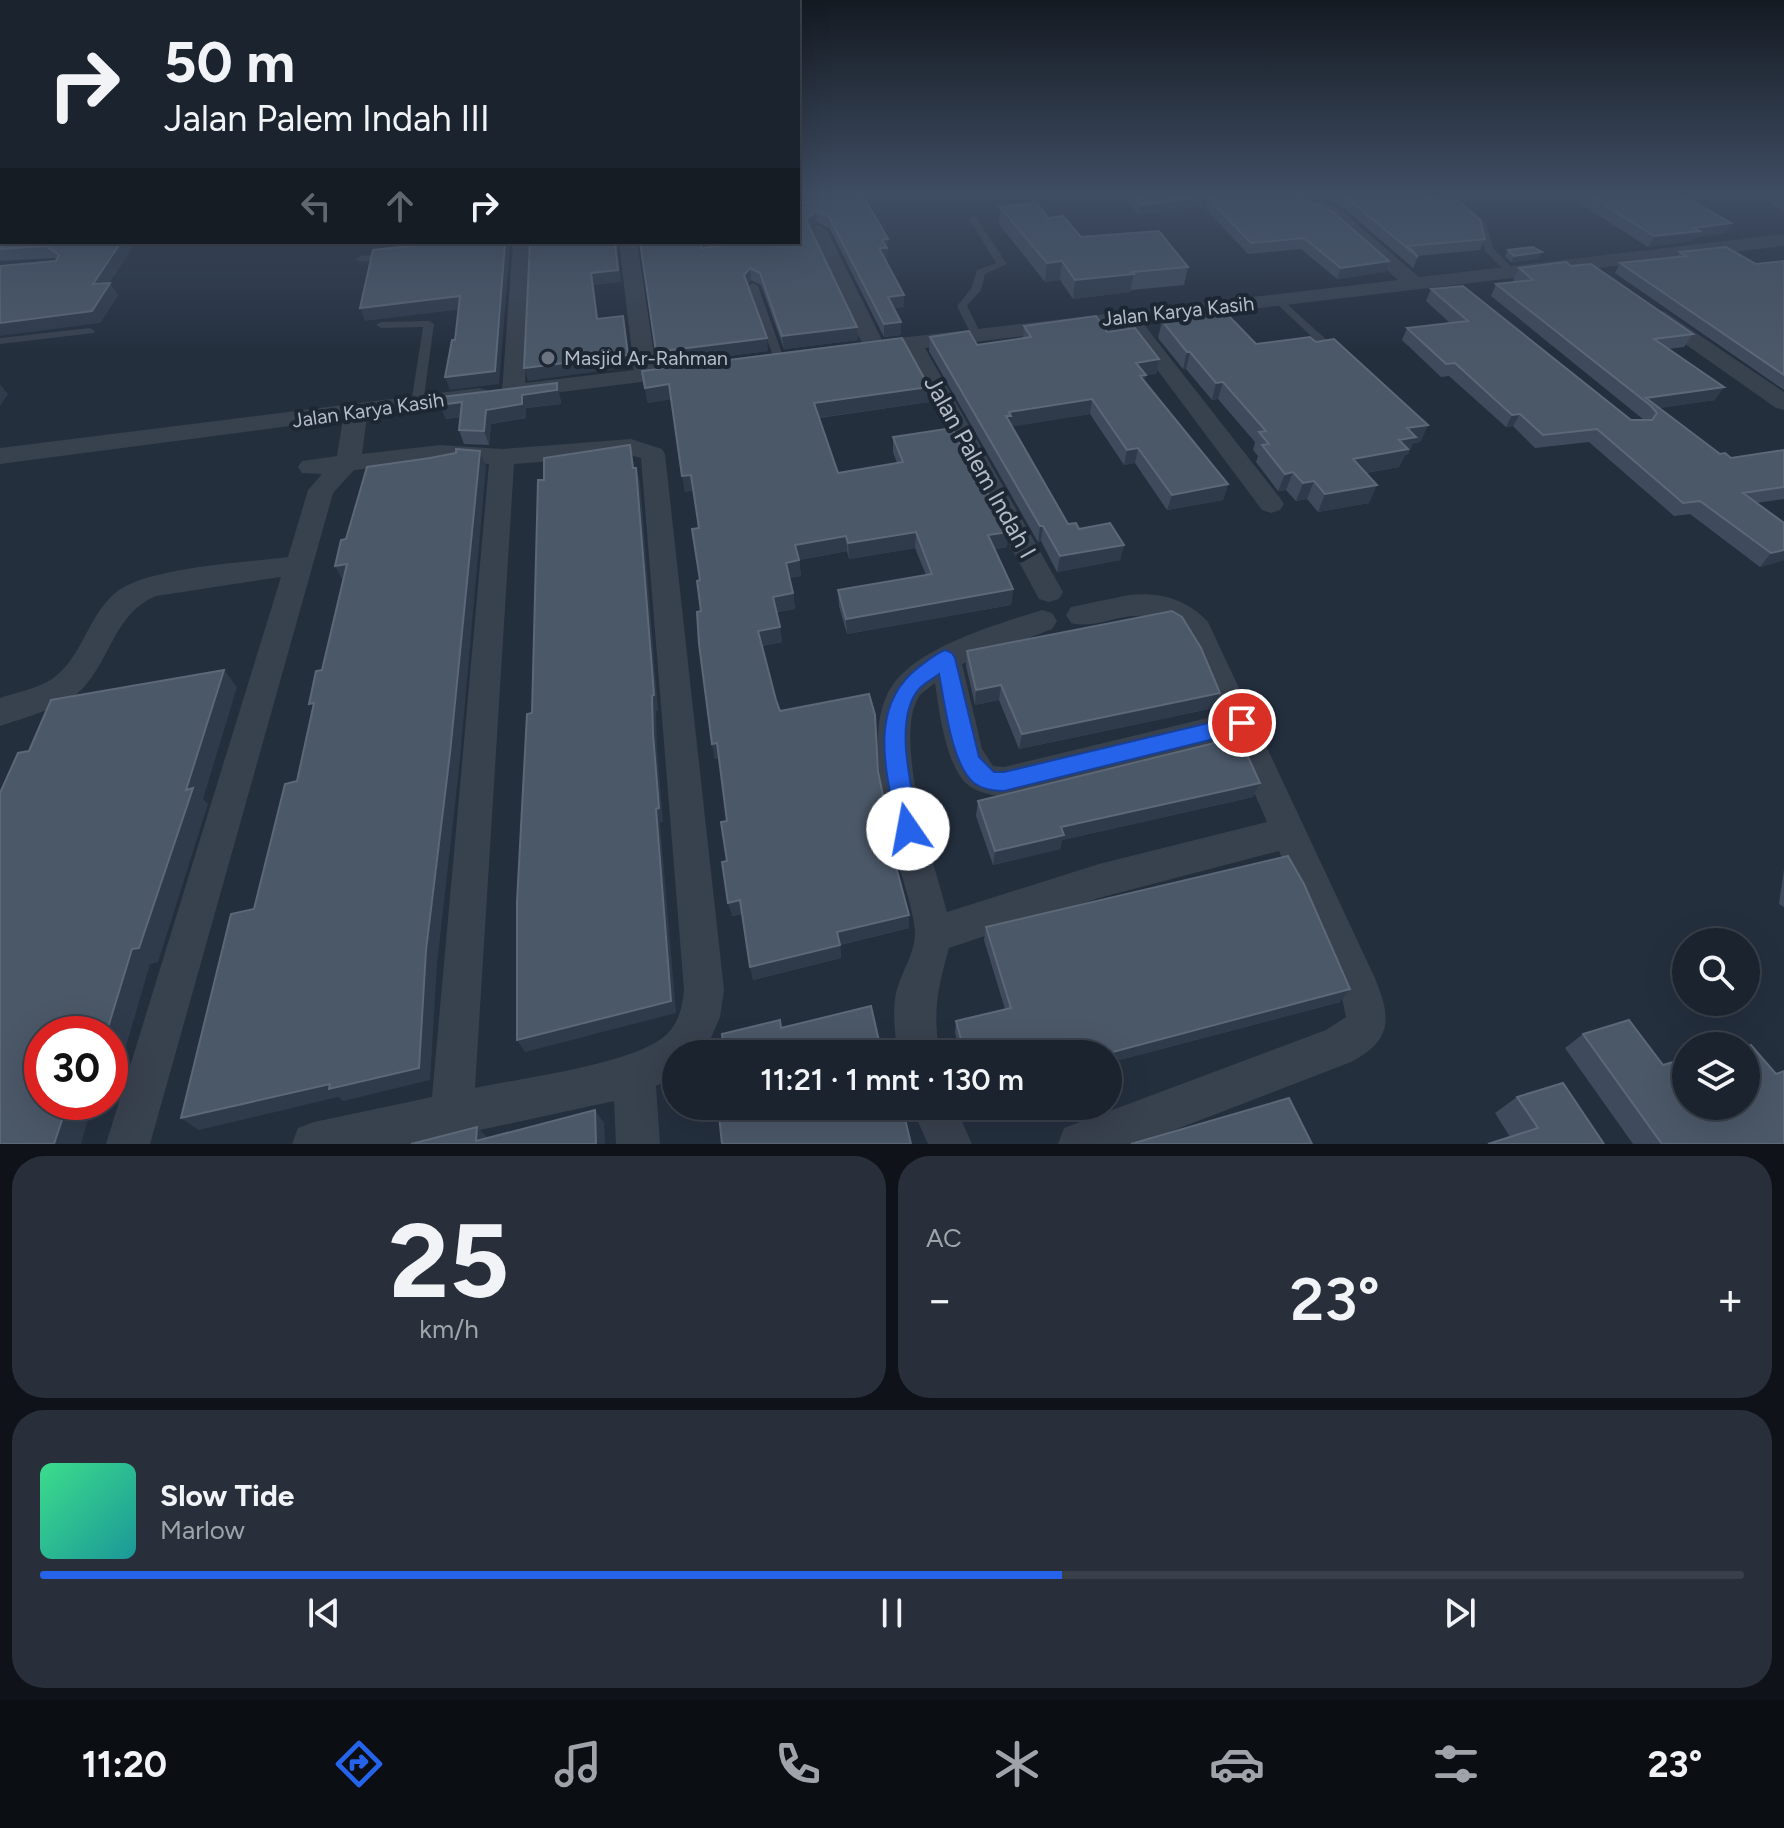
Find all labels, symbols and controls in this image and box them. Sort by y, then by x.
text: 50 m [164,29,295,96]
icon: right [32,32,136,136]
text: Jalan Palem Indah III [164,97,490,140]
icon: left [294,184,338,228]
icon: ahead [378,184,422,228]
icon: right [462,184,506,228]
street label: Jalan Karya Kasih [1101,291,1255,331]
place label: Masjid Ar-Rahman [564,346,728,370]
marker: Masjid Ar-Rahman [539,349,557,367]
street label: Jalan Palem Indah I [918,370,1043,563]
street label: Jalan Karya Kasih [291,387,445,433]
pin [1208,689,1276,757]
icon: arrive [1220,701,1264,745]
position arrow [866,787,950,871]
map controls [1672,928,1760,1120]
button: search [1672,928,1760,1016]
speed limit sign: 30 [24,1016,128,1120]
button: layers [1672,1032,1760,1120]
text: 11:21 · 1 mnt · 130 m [760,1061,1024,1098]
text: 25 [389,1198,509,1323]
text: AC [926,1222,962,1254]
text: 23° [1290,1263,1380,1335]
text: − [926,1273,953,1326]
text: + [1717,1273,1744,1326]
text: km/h [419,1313,479,1345]
text: Slow Tide [160,1477,294,1514]
text: Marlow [160,1514,245,1546]
icon: previous [302,1591,346,1635]
icon: pause [870,1591,914,1635]
icon: next [1438,1591,1482,1635]
icon: directions [331,1736,387,1792]
icon: music [550,1736,606,1792]
icon: phone [770,1736,826,1792]
icon: climate [989,1736,1045,1792]
icon: car [1209,1736,1265,1792]
icon: filters [1428,1736,1484,1792]
text: 11:20 [82,1743,167,1786]
text: 23° [1648,1743,1702,1786]

